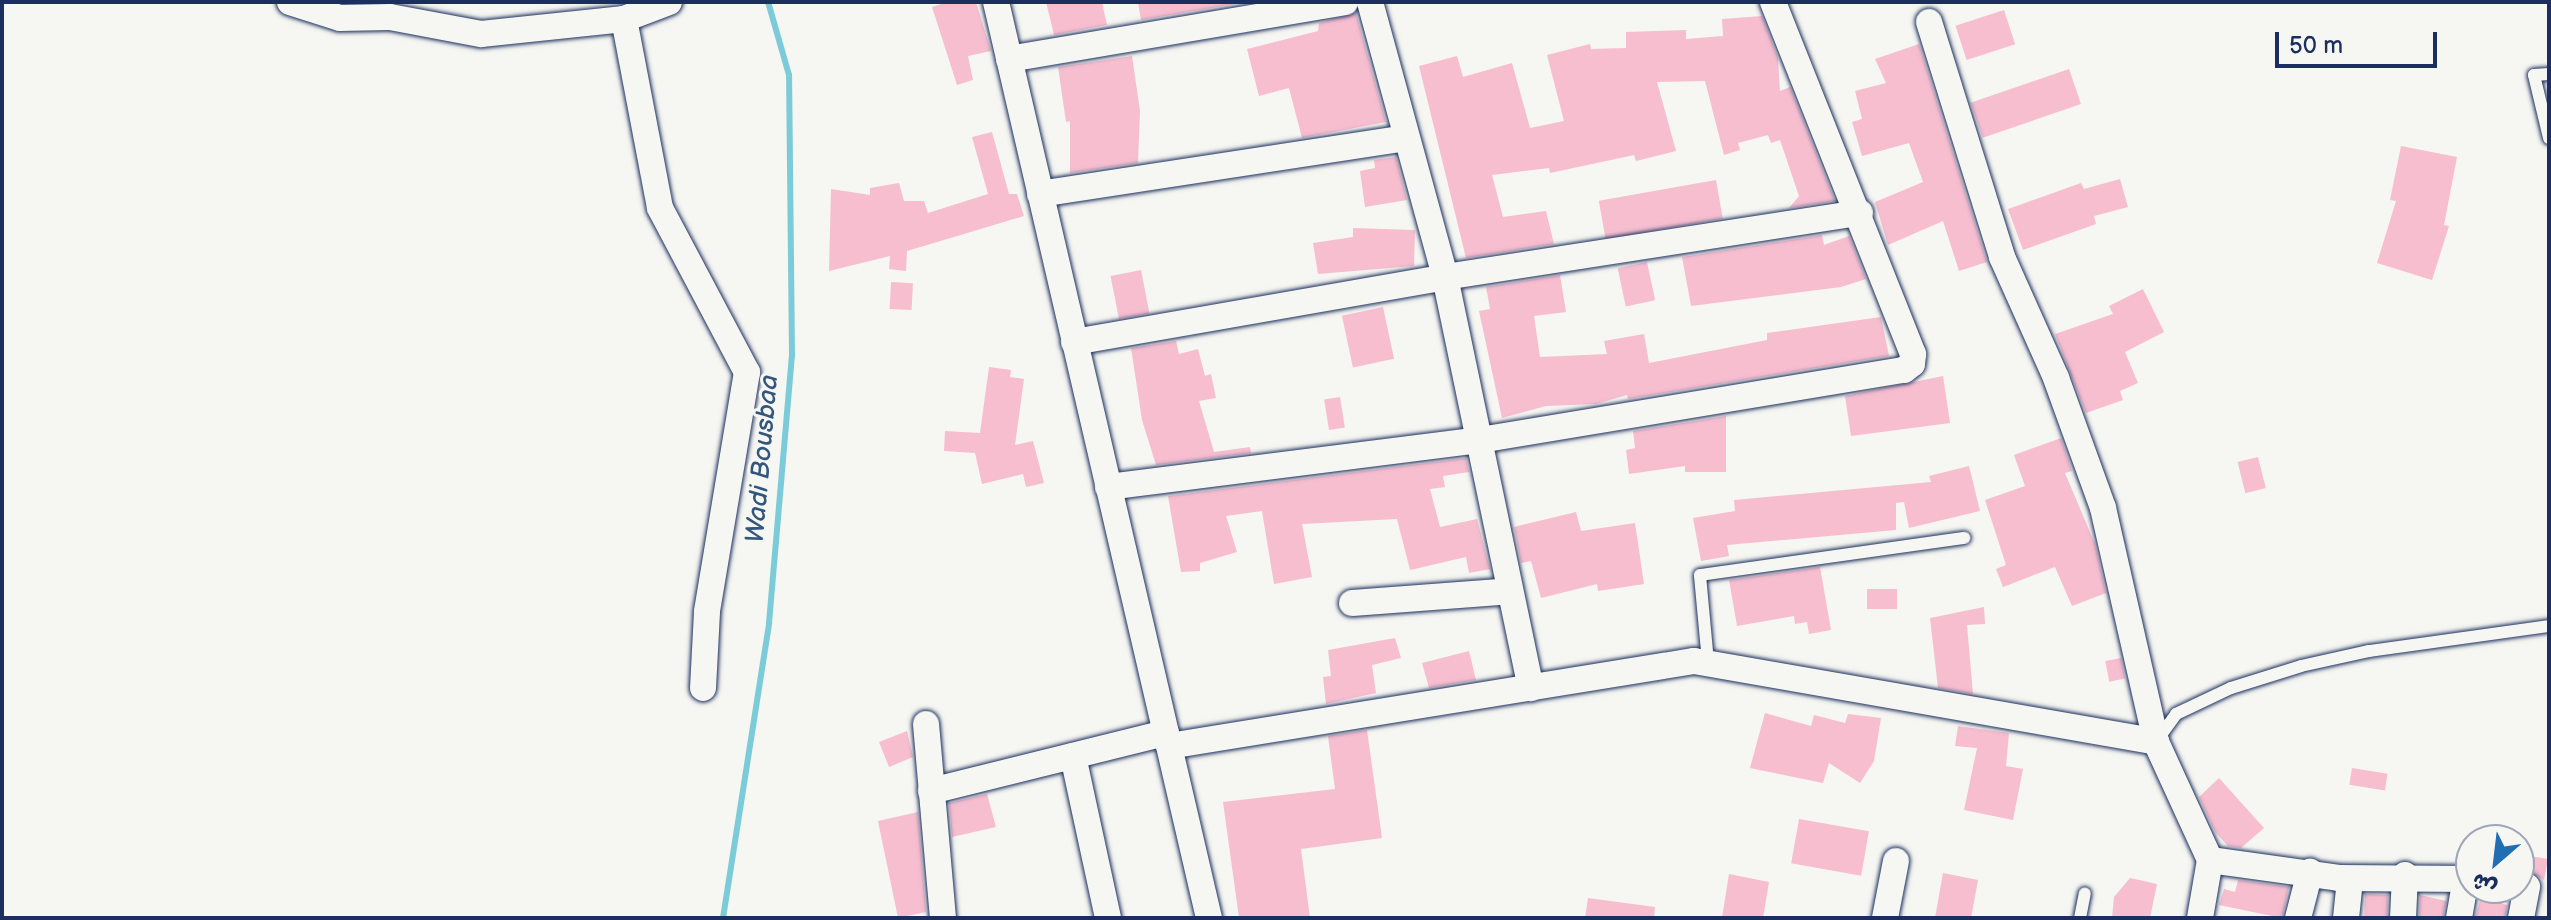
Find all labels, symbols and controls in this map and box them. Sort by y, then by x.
scale bar [2279,16,2441,66]
text: 50 m [2289,31,2343,60]
water label: Wadi Bousbaa [740,373,786,545]
north arrow [2455,824,2535,904]
text: ش [2467,866,2501,901]

